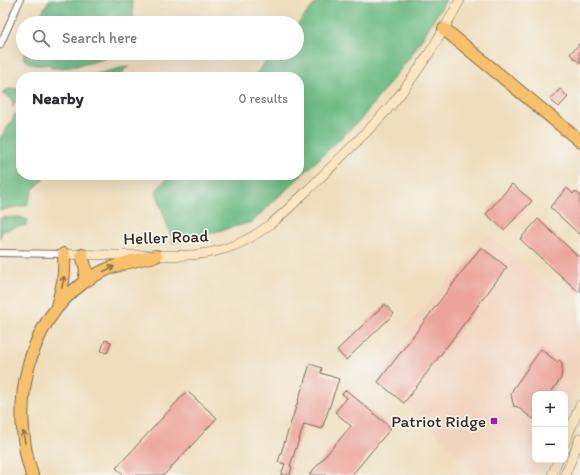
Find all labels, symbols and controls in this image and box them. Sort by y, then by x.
search box [16,16,304,60]
icon: search [30,27,52,49]
text: Search here [62,29,137,47]
text: Nearby [32,88,84,108]
text: 0 results [238,91,288,106]
street label: Heller Road [123,225,210,248]
one-way arrow [102,265,114,272]
one-way arrow [60,276,68,289]
map controls [532,391,568,463]
button: + [532,391,568,427]
place label: Patriot Ridge [391,411,486,431]
marker: Patriot Ridge [489,416,499,426]
button: − [532,427,568,463]
one-way arrow [20,431,28,444]

